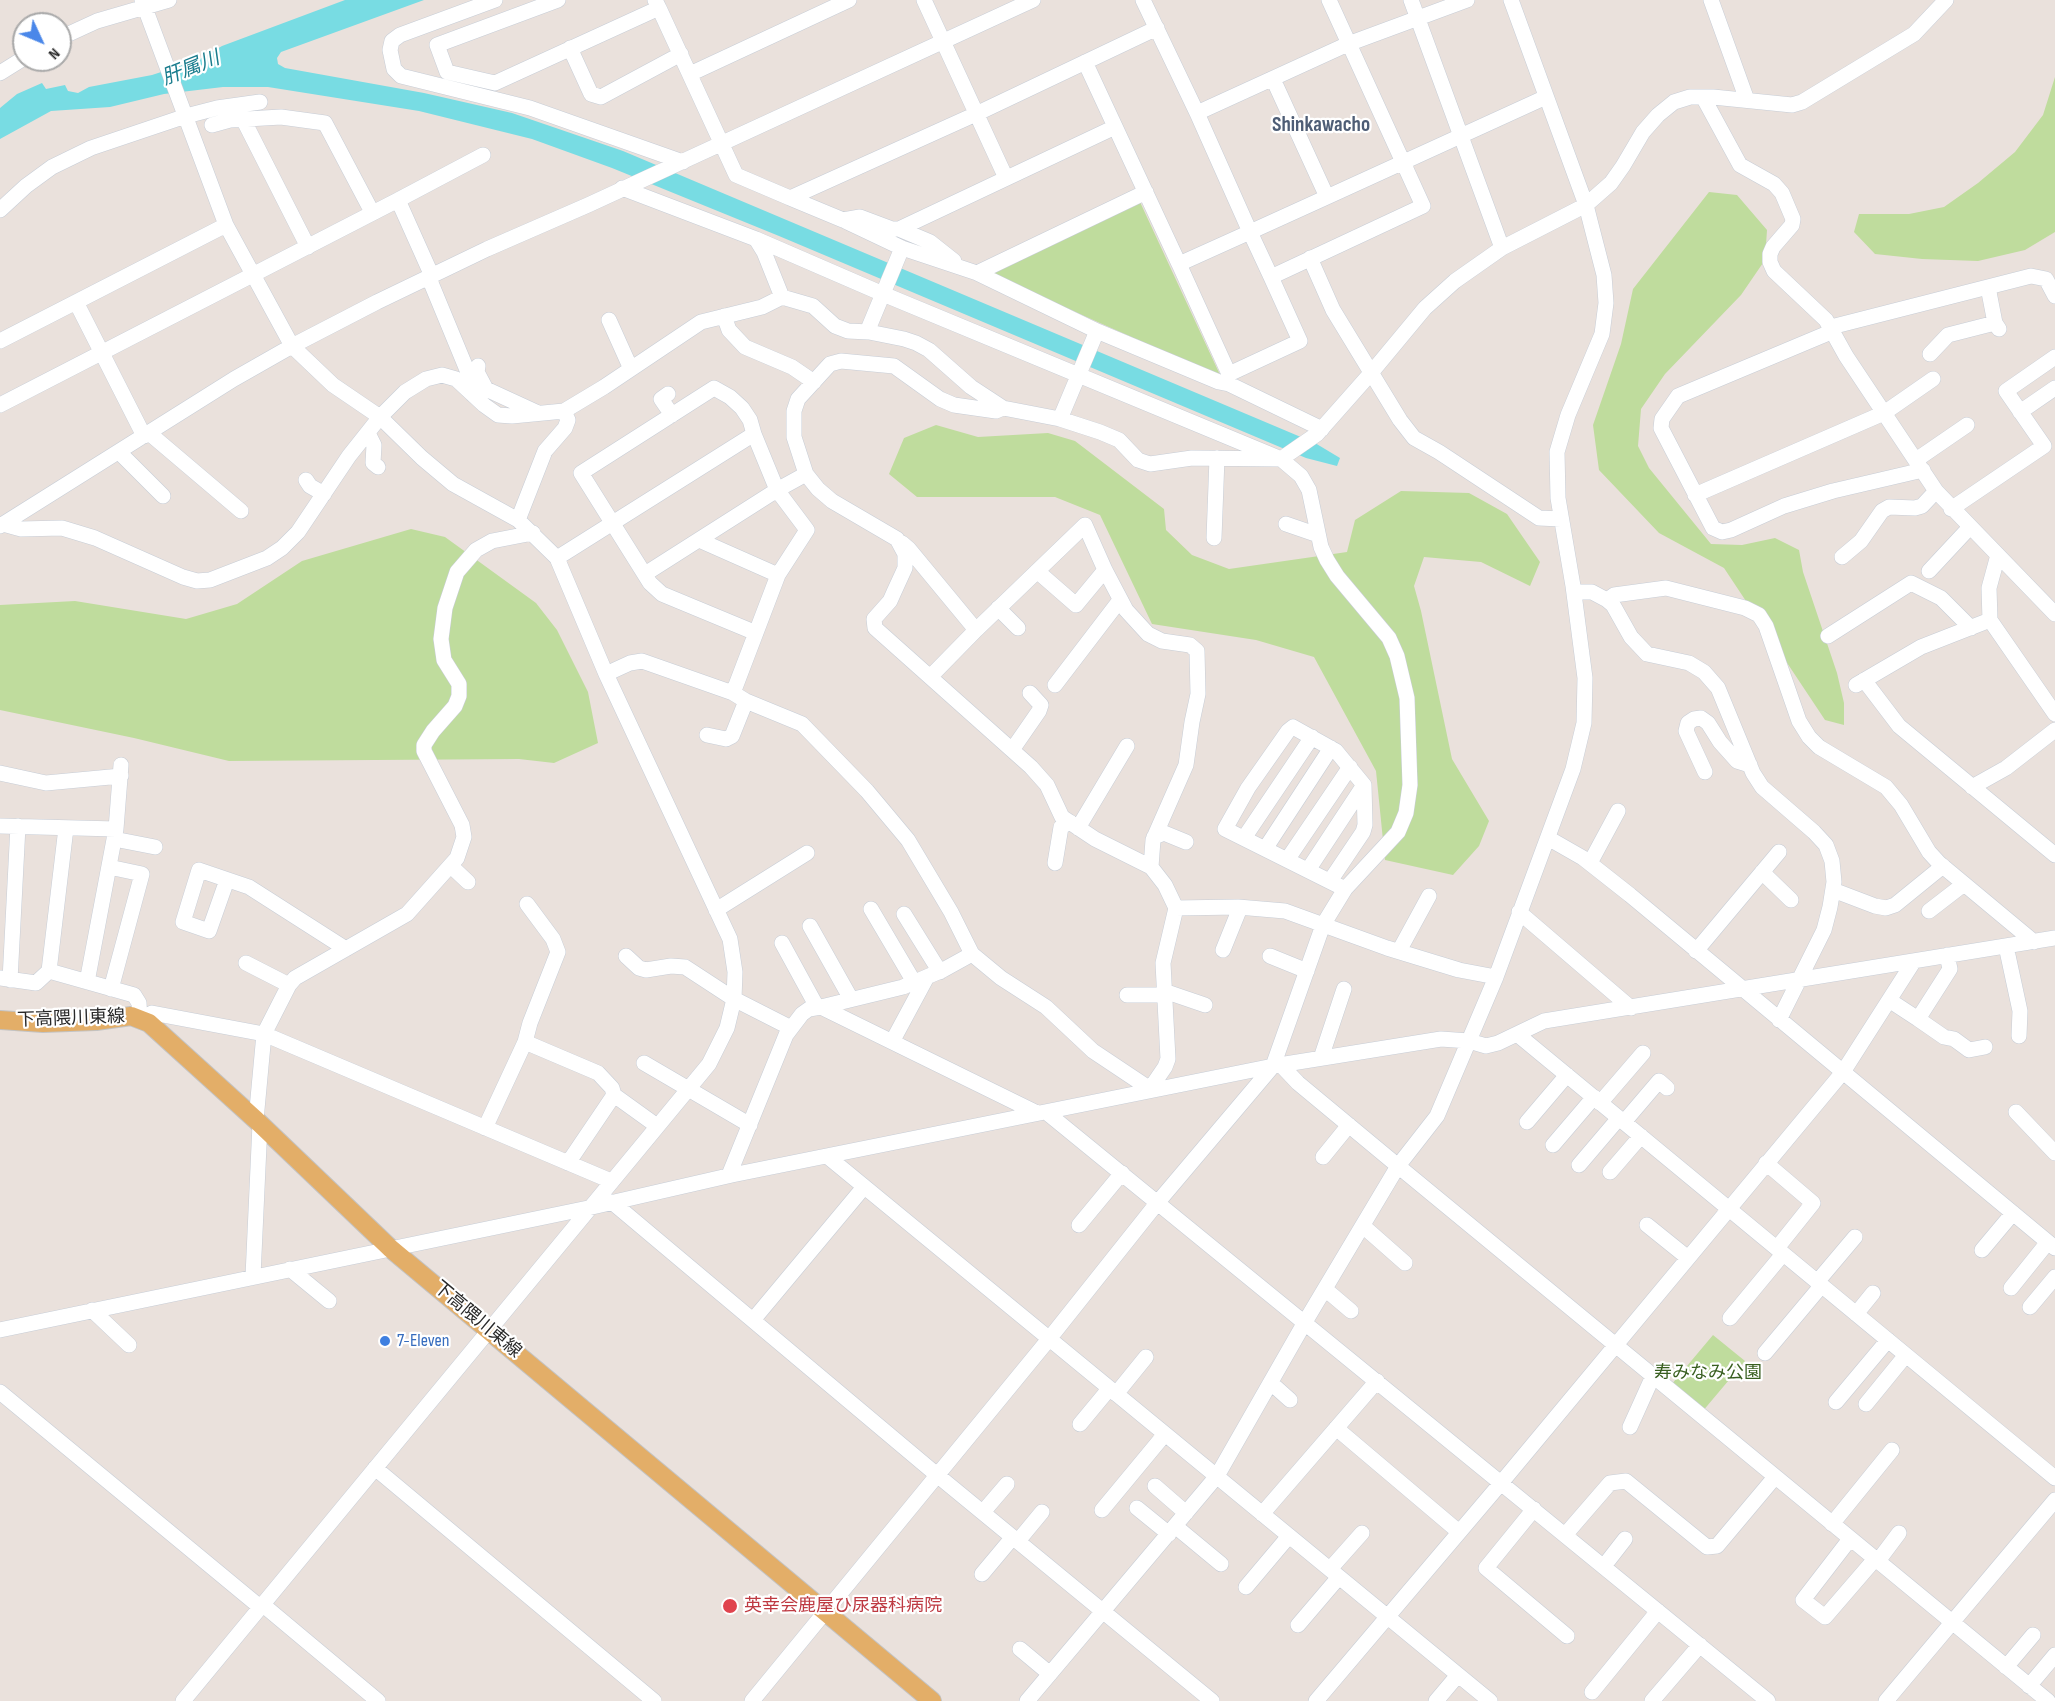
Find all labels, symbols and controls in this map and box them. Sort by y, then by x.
north arrow [12,12,72,72]
text: N [44,44,64,63]
water label: 肝属川 [159,47,223,91]
district label: Shinkawacho [1272,113,1370,139]
street label: 下高隈川東線 [17,1006,125,1032]
street label: 下高隈川東線 [429,1277,525,1363]
place label: 7-Eleven [397,1330,450,1352]
marker: 7-Eleven [378,1334,392,1348]
park label: 寿みなみ公園 [1654,1362,1762,1384]
place label: 英幸会鹿屋ひ尿器科病院 [744,1595,942,1617]
marker: 英幸会鹿屋ひ尿器科病院 [721,1597,739,1615]

